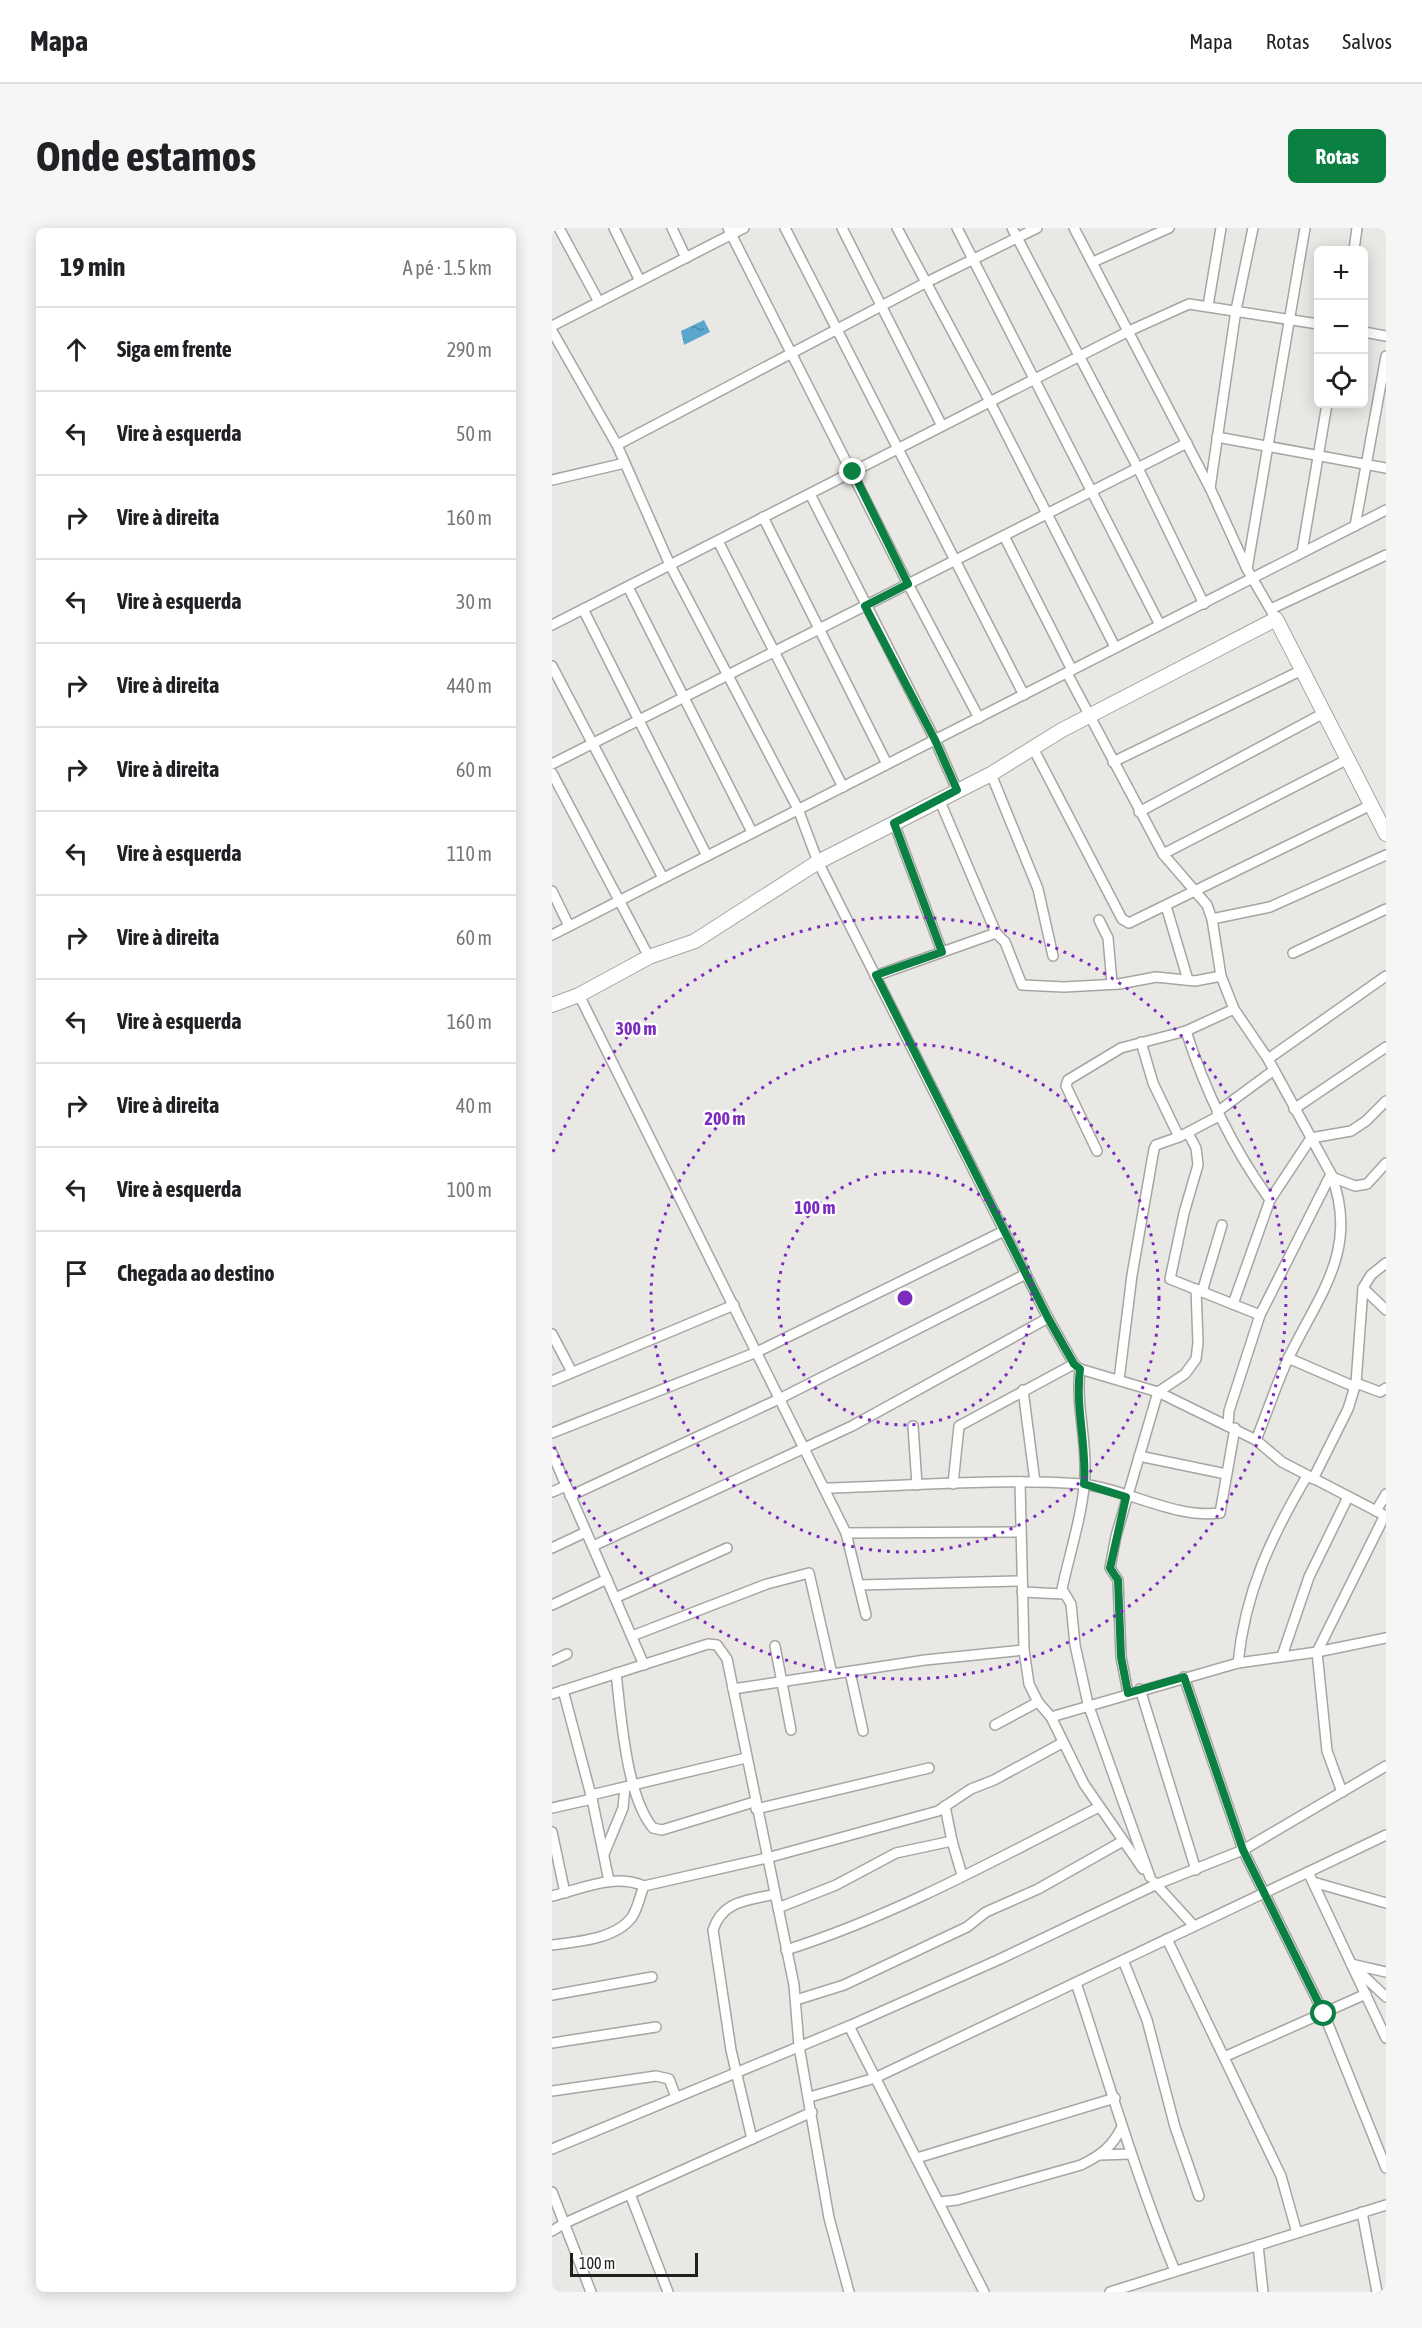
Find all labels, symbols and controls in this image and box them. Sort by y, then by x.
text: Mapa [30,25,88,57]
text: Mapa [1189,29,1233,53]
text: Rotas [1266,29,1309,53]
text: Salvos [1342,29,1392,53]
button: Rotas [1288,129,1386,183]
text: Onde estamos [36,132,256,180]
map controls [1314,246,1368,408]
button: + [1314,246,1368,300]
text: 19 min [60,252,125,282]
text: A pé · 1.5 km [403,256,492,279]
button: − [1314,300,1368,354]
icon: ahead [60,333,93,366]
text: Siga em frente [117,336,232,362]
text: 290 m [447,338,492,361]
button: locate [1314,354,1368,408]
icon: left [60,417,93,450]
text: Vire à esquerda [117,420,242,446]
text: 50 m [456,422,492,445]
route end [839,458,865,484]
icon: right [60,501,93,534]
text: Vire à direita [117,504,219,530]
text: 160 m [447,506,492,529]
icon: left [60,585,93,618]
text: Vire à esquerda [117,588,242,614]
text: 30 m [456,590,492,613]
icon: right [60,669,93,702]
text: Vire à direita [117,672,219,698]
text: 440 m [447,674,492,697]
icon: right [60,753,93,786]
text: Vire à direita [117,756,219,782]
text: 60 m [456,758,492,781]
icon: left [60,837,93,870]
text: Vire à esquerda [117,840,242,866]
text: 110 m [447,842,492,865]
icon: right [60,921,93,954]
text: Vire à direita [117,924,219,950]
text: 60 m [456,926,492,949]
icon: left [60,1005,93,1038]
text: Vire à esquerda [117,1008,242,1034]
text: 160 m [447,1010,492,1033]
text: 300 m [616,1018,656,1039]
icon: right [60,1089,93,1122]
text: Vire à direita [117,1092,219,1118]
text: 40 m [456,1094,492,1117]
text: 200 m [705,1108,745,1129]
icon: left [60,1173,93,1206]
text: Vire à esquerda [117,1176,242,1202]
text: 100 m [447,1178,492,1201]
text: 100 m [795,1197,835,1218]
icon: arrive [60,1257,93,1290]
text: Chegada ao destino [117,1260,275,1286]
centre of rings [895,1288,915,1308]
route start [1310,2000,1336,2026]
scale bar [570,2250,698,2278]
text: 100 m [579,2254,615,2272]

